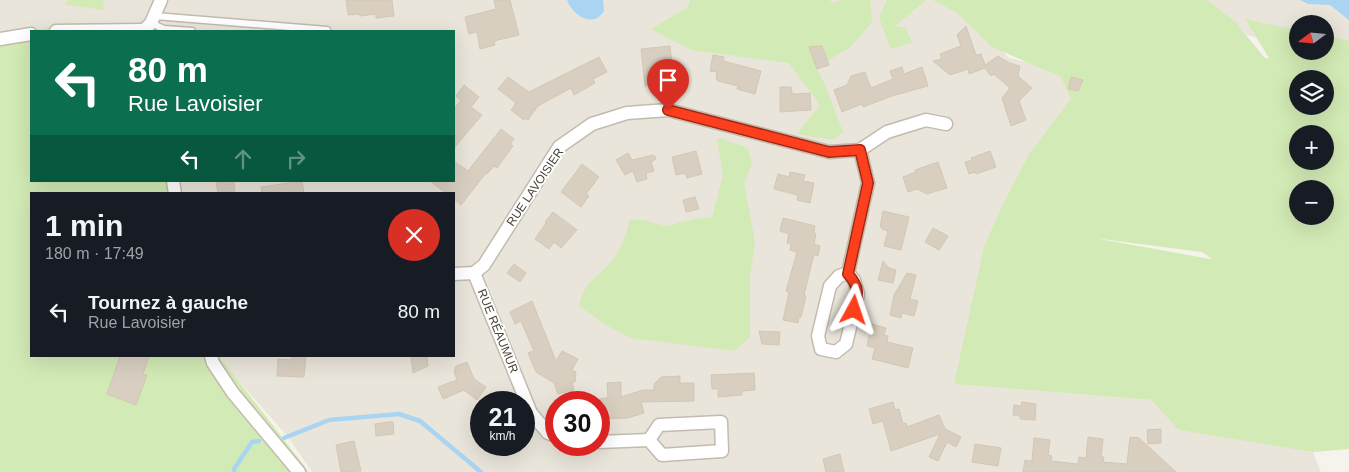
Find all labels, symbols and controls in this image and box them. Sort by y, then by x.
north arrow [1289,15,1334,60]
map controls [1289,15,1334,225]
icon: left [45,50,110,115]
text: 80 m [128,50,208,89]
pin [647,59,689,110]
icon: arrive [654,66,682,94]
button: layers [1289,70,1334,115]
text: Rue Lavoisier [128,91,263,116]
button: + [1289,125,1334,170]
icon: left [176,145,204,173]
icon: ahead [229,145,257,173]
icon: right [282,145,310,173]
street label: RUE LAVOISIER [504,145,566,229]
button: − [1289,180,1334,225]
text: 1 min [45,209,123,242]
button: close [388,209,440,261]
text: 180 m · 17:49 [45,245,144,262]
position arrow [827,283,879,335]
street label: RUE RÉAUMUR [475,287,522,375]
text: Tournez à gauche [88,292,248,313]
icon: left [45,298,73,326]
text: 80 m [398,301,440,322]
text: Rue Lavoisier [88,314,186,331]
speed limit sign: 30 [545,391,610,456]
text: 21 [489,403,516,431]
text: km/h [489,429,516,443]

